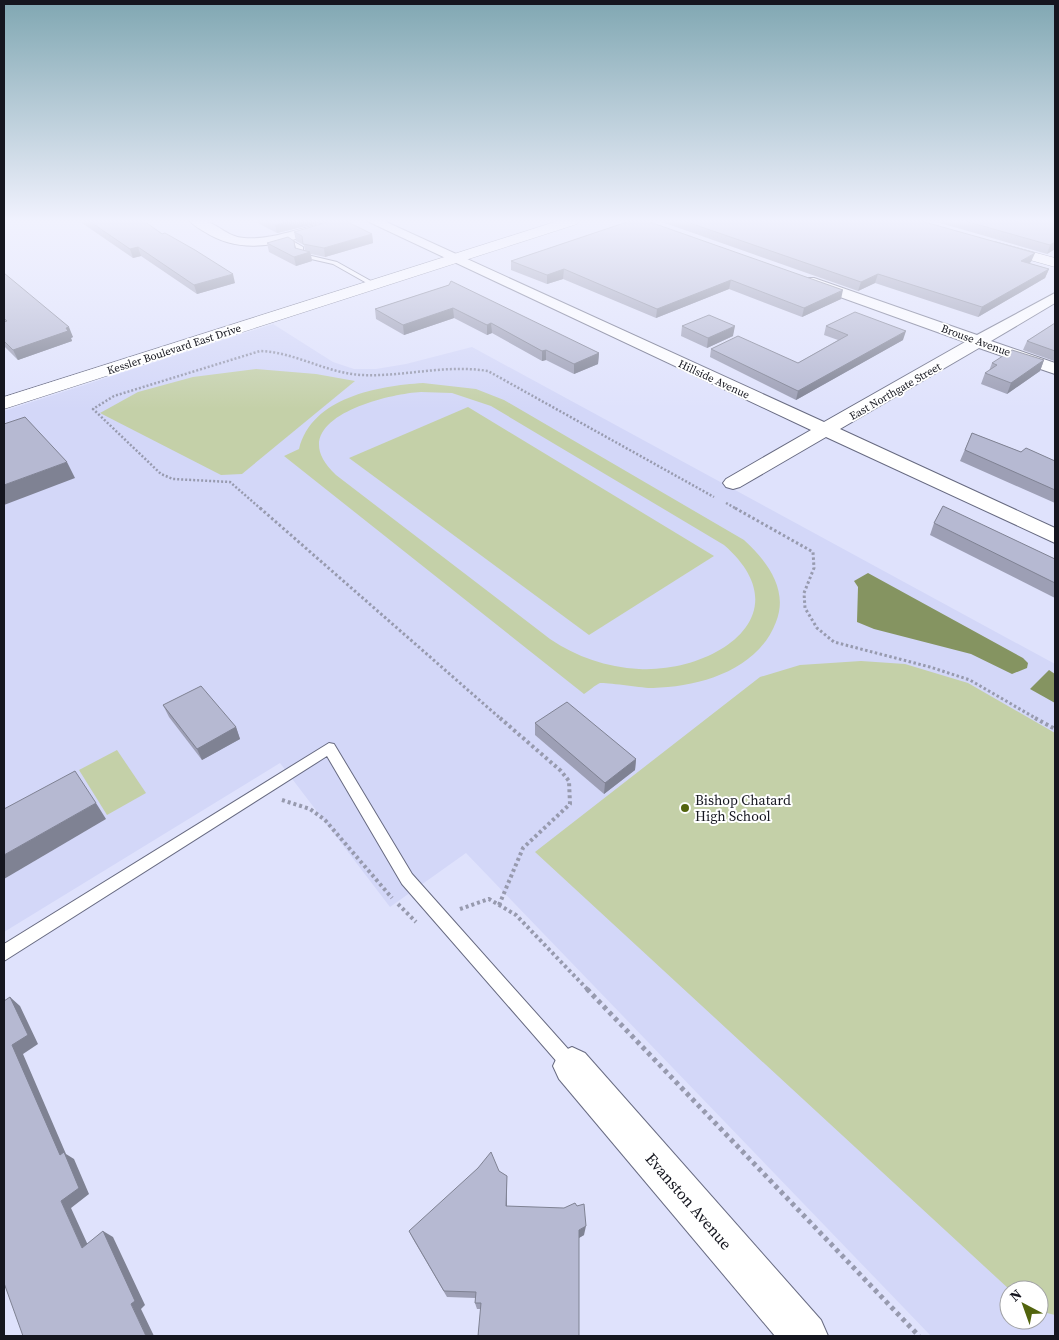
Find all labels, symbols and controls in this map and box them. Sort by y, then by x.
street label: Kessler Boulevard East Drive [105,321,244,378]
street label: Brouse Avenue [939,321,1013,360]
street label: Hillside Avenue [676,356,752,403]
street label: East Northgate Street [847,359,944,424]
place label: Bishop Chatard High School [695,790,791,826]
marker: Bishop Chatard High School [679,802,691,814]
street label: Evanston Avenue [641,1148,737,1254]
north arrow [999,1280,1049,1330]
text: N [1005,1284,1026,1306]

